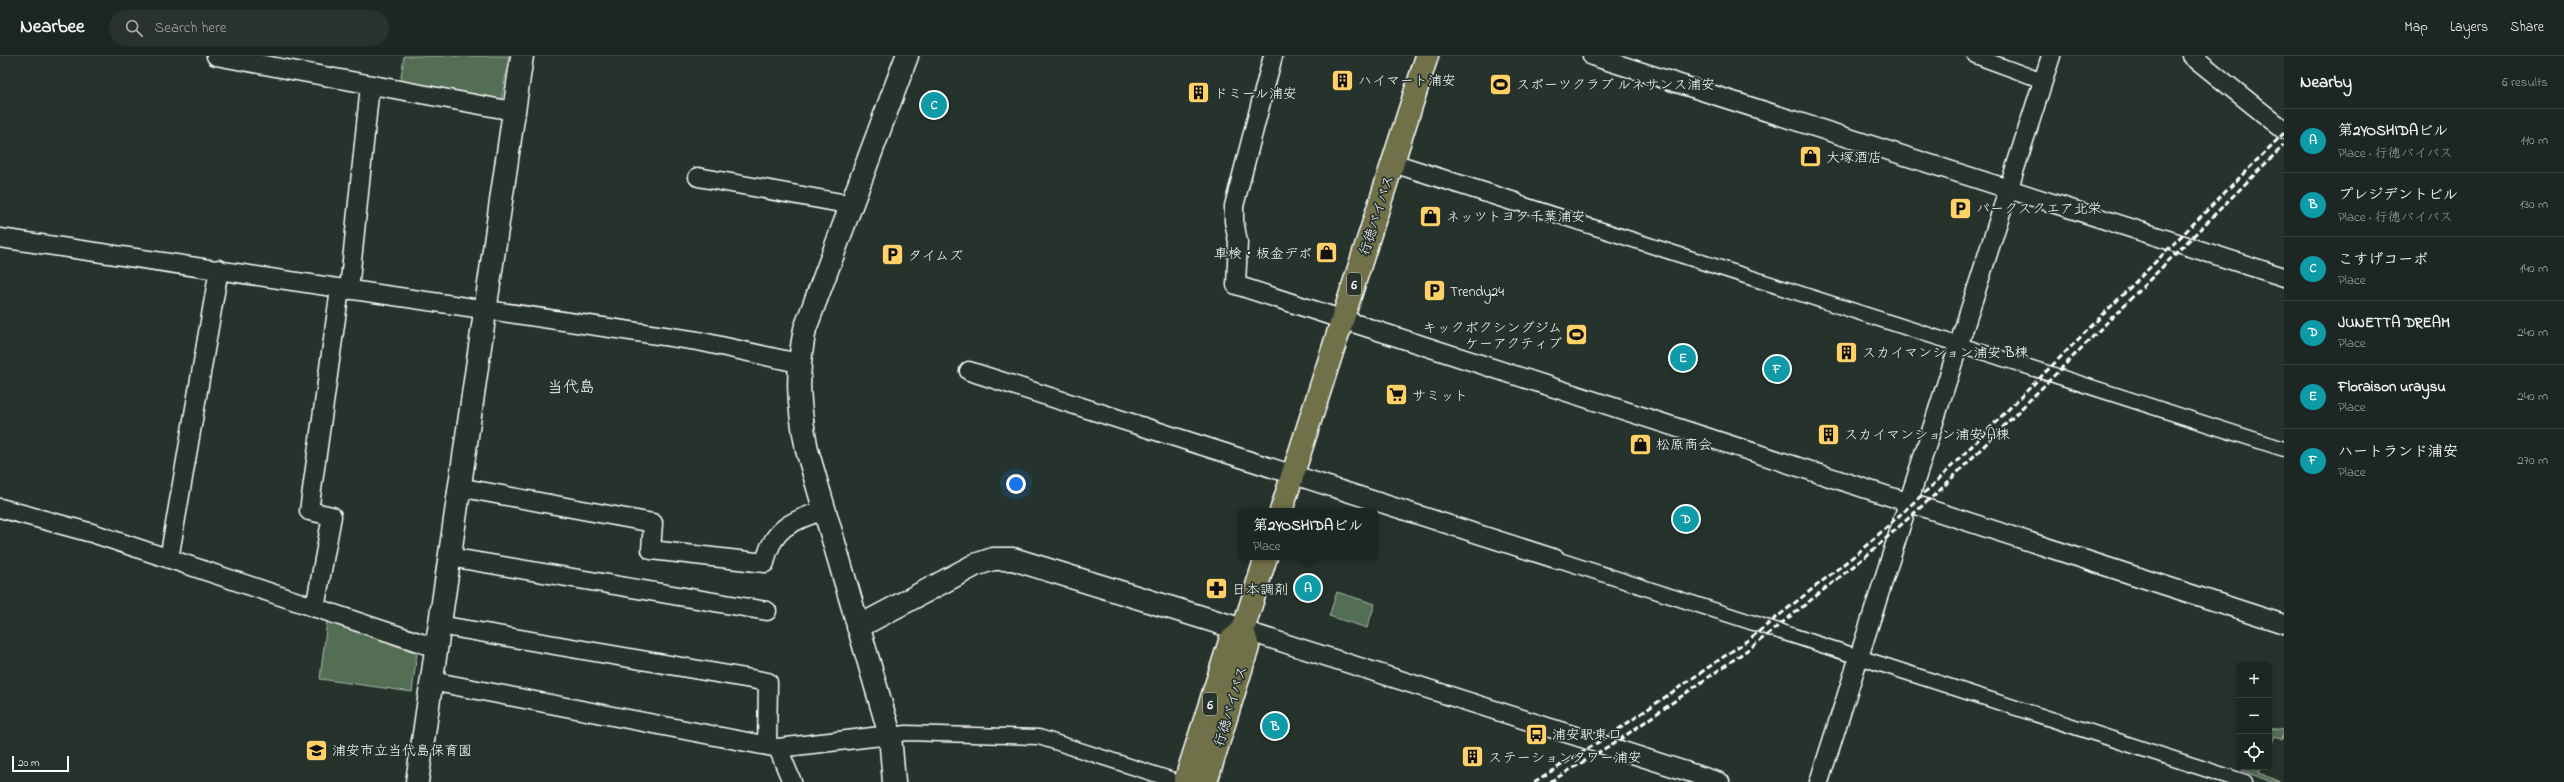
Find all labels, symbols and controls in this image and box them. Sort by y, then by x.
search box [109,10,389,46]
text: Nearbee [20,14,85,41]
icon: search [123,17,145,39]
text: Search here [155,17,226,39]
text: Map [2404,17,2428,38]
text: Layers [2450,17,2488,38]
text: Share [2510,17,2544,38]
building icon: ハイマート浦安 [1330,67,1356,93]
text: Nearby [2300,70,2352,95]
place label: ハイマート浦安 [1358,71,1456,92]
sports icon: スポーツクラブ ルネサンス浦安 [1488,71,1514,97]
text: 6 results [2502,73,2548,92]
place label: スポーツクラブ ルネサンス浦安 [1516,75,1715,96]
building icon: ドミール浦安 [1186,80,1212,106]
place label: ドミール浦安 [1214,84,1297,105]
pin: C [921,90,947,120]
text: 第2YOSHIDAビル [2338,120,2448,142]
text: A [2309,131,2317,150]
text: 110 m [2521,131,2548,150]
shop icon: 大塚酒店 [1798,144,1824,170]
text: Place · 行徳バイパス [2338,144,2453,163]
place label: 大塚酒店 [1826,148,1882,169]
street label: 行徳バイパス [1355,172,1400,259]
text: プレジデントビル [2338,184,2458,206]
parking icon: パークスクエア北栄 [1948,195,1974,221]
text: B [2309,195,2317,214]
text: 130 m [2520,195,2548,214]
place label: パークスクエア北栄 [1976,199,2102,220]
shop icon: ネッツトヨタ千葉浦安 [1418,203,1444,229]
place label: ネッツトヨタ千葉浦安 [1446,207,1585,228]
text: Place · 行徳バイパス [2338,208,2453,227]
shop icon: 車検・板金デポ [1314,240,1340,266]
parking icon: タイムズ [880,242,906,268]
place label: 車検・板金デポ [1214,244,1312,265]
place label: タイムズ [908,246,963,267]
text: こすげコーポ [2338,249,2428,271]
text: C [2309,259,2317,278]
text: 140 m [2520,259,2548,278]
text: Place [2338,271,2366,290]
road number: 6 [1347,273,1361,295]
parking icon: Trendy24 [1421,278,1447,304]
place label: Trendy24 [1450,282,1504,304]
text: JUNETTA DREAM [2338,312,2450,334]
place label: キックボクシングジム ケーアクティブ [1423,318,1562,355]
sports icon: キックボクシングジム ケーアクティブ [1564,322,1590,348]
text: D [2308,323,2318,342]
text: 240 m [2517,323,2548,342]
text: Place [2338,334,2366,353]
building icon: スカイマンション浦安 B棟 [1834,339,1860,365]
pin: E [1670,343,1696,373]
place label: スカイマンション浦安 B棟 [1862,343,2029,364]
pin: F [1764,354,1790,384]
district label: 当代島 [547,376,595,400]
text: Floraison uraysu [2338,376,2446,398]
supermarket icon: サミット [1383,382,1409,408]
place label: サミット [1412,386,1468,407]
text: E [2309,387,2317,406]
text: 240 m [2517,387,2548,406]
text: Place [2338,398,2366,417]
building icon: スカイマンション浦安 A棟 [1815,421,1841,447]
place label: スカイマンション浦安 A棟 [1844,425,2011,446]
shop icon: 松原商会 [1628,431,1654,457]
place label: 松原商会 [1656,435,1712,456]
text: ハートランド浦安 [2338,441,2458,463]
text: F [2309,451,2317,470]
text: 270 m [2517,451,2548,470]
text: Place [2338,463,2366,482]
your location [1006,474,1026,494]
pin: D [1673,504,1699,534]
popup [1238,508,1378,560]
text: 第2YOSHIDAビル [1253,515,1363,537]
text: Place [1253,537,1281,556]
pin: A [1295,573,1321,603]
pharmacy icon: 日本調剤 [1204,576,1230,602]
place label: 日本調剤 [1232,580,1288,601]
map controls [2236,662,2272,770]
button: + [2236,662,2272,698]
street label: 行徳バイパス [1209,663,1254,750]
road number: 6 [1203,693,1217,715]
button: − [2236,698,2272,734]
pin: B [1262,711,1288,741]
bus stop icon: 浦安駅東口 [1523,721,1549,747]
place label: 浦安駅東口 [1552,725,1622,746]
button: locate [2236,734,2272,770]
school or university icon: 浦安市立当代島保育園 [304,737,330,763]
place label: 浦安市立当代島保育園 [332,741,472,762]
building icon: ステーションタワー浦安 [1459,744,1485,770]
place label: ステーションタワー浦安 [1488,748,1642,769]
scale bar [12,754,69,773]
text: 20 m [18,755,40,771]

